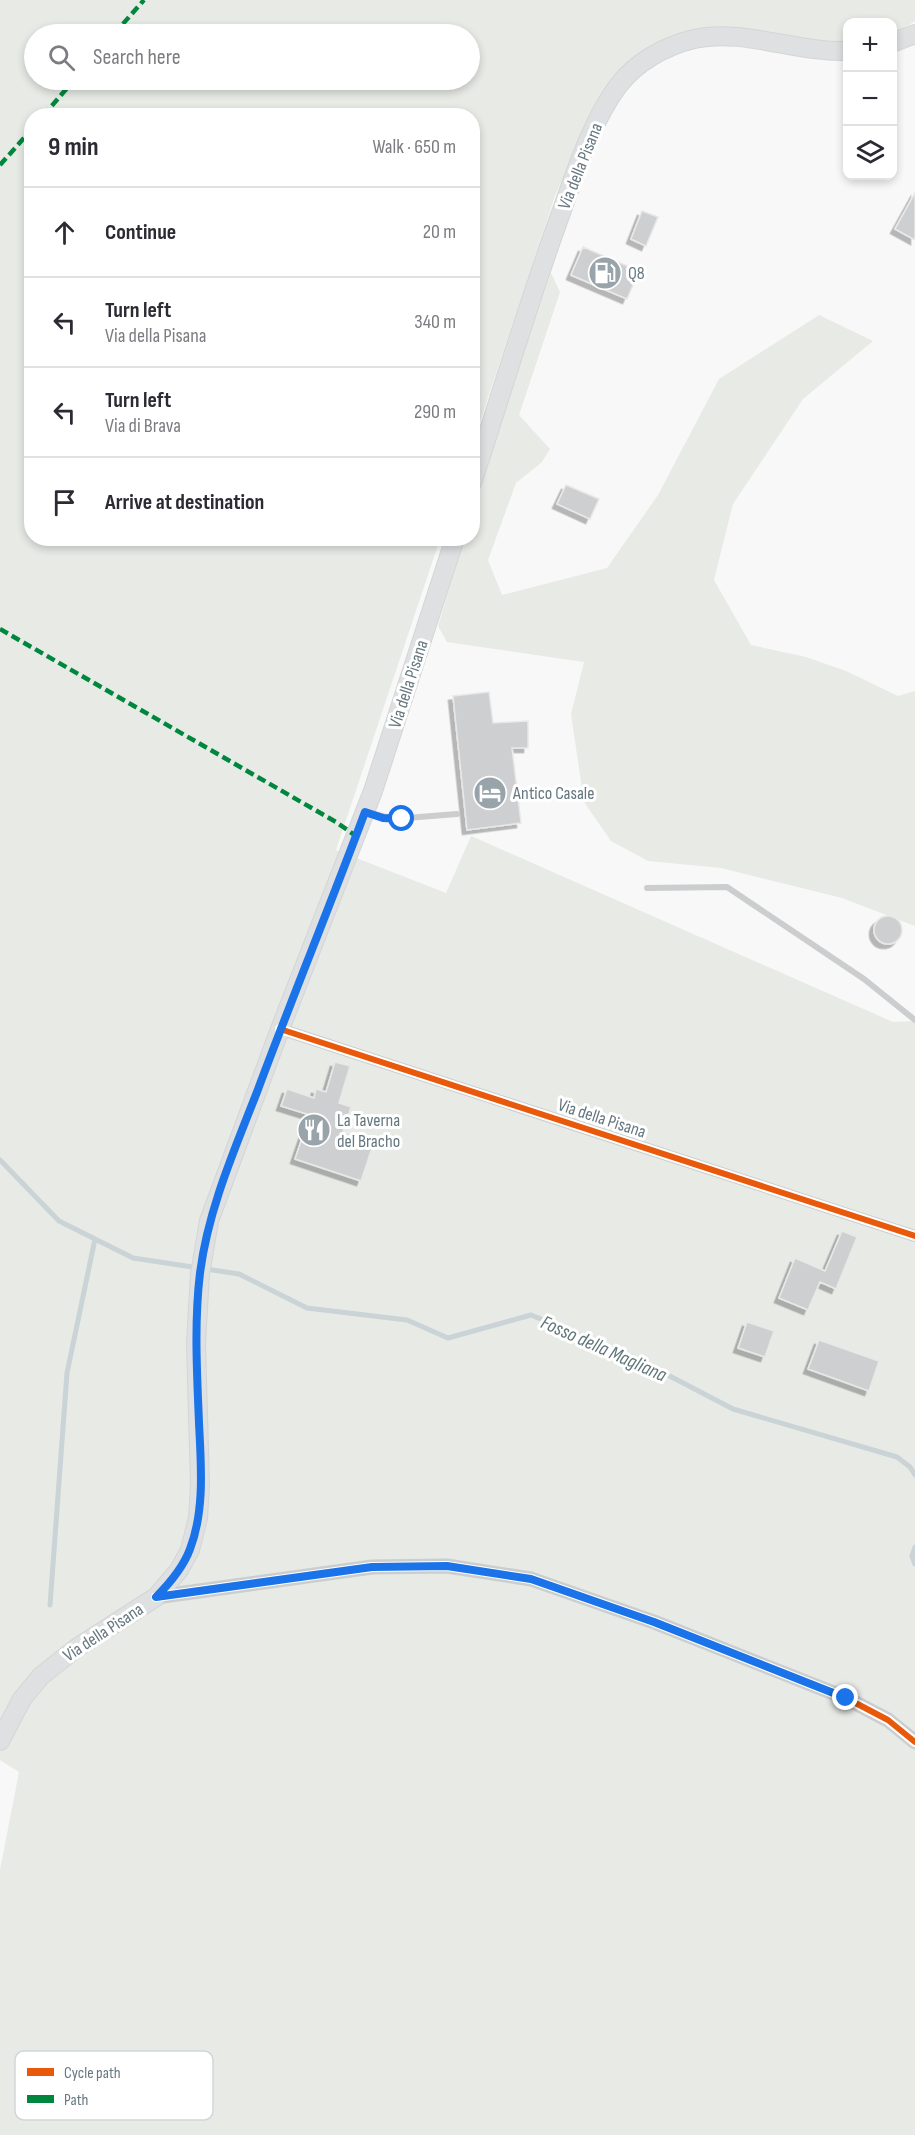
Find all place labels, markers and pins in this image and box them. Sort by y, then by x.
fuel station icon: Q8 [587,255,623,291]
place label: Q8 [628,263,645,284]
hotel icon: Antico Casale [472,775,508,811]
place label: Antico Casale [512,783,594,804]
place label: La Taverna del Bracho [337,1110,400,1152]
restaurant icon: La Taverna del Bracho [296,1112,332,1148]

